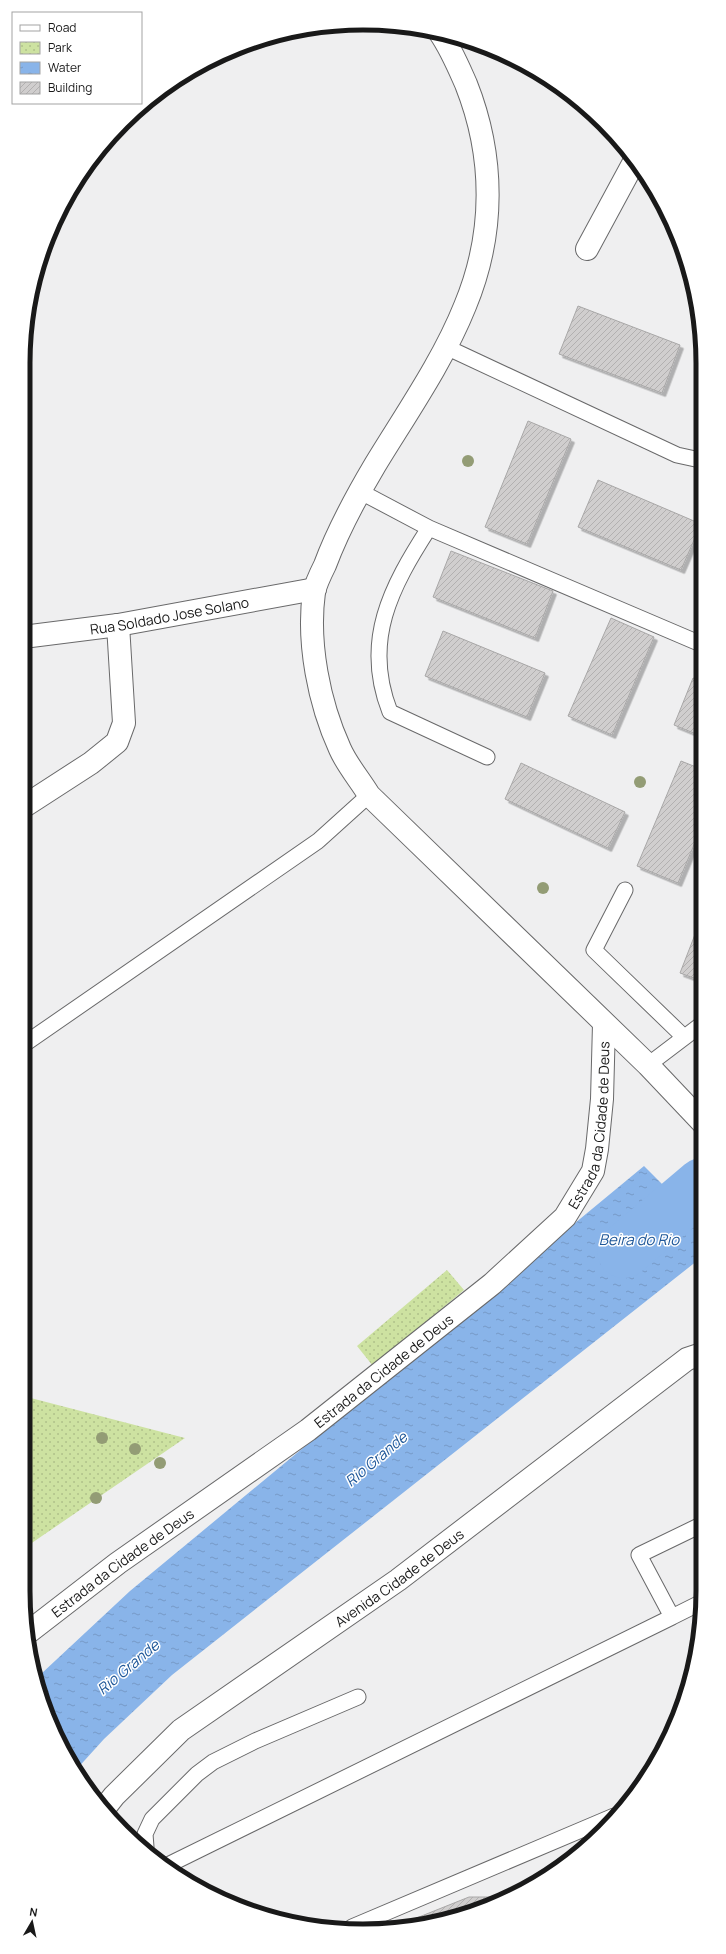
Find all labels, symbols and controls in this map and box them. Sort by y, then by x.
legend [12,12,142,104]
text: Road [48,19,76,36]
text: Park [48,39,73,56]
text: Water [48,59,82,76]
text: Building [48,79,92,96]
street label: Rua Soldado Jose Solano [89,592,250,638]
street label: Estrada da Cidade de Deus [563,1041,613,1212]
water label: Beira do Rio [599,1229,680,1250]
street label: Estrada da Cidade de Deus [310,1309,457,1431]
water label: Rio Grande [340,1426,413,1491]
street label: Estrada da Cidade de Deus [47,1504,197,1621]
street label: Avenida Cidade de Deus [331,1524,467,1631]
water label: Rio Grande [92,1634,165,1699]
north arrow [12,1902,52,1942]
text: N [29,1904,39,1920]

